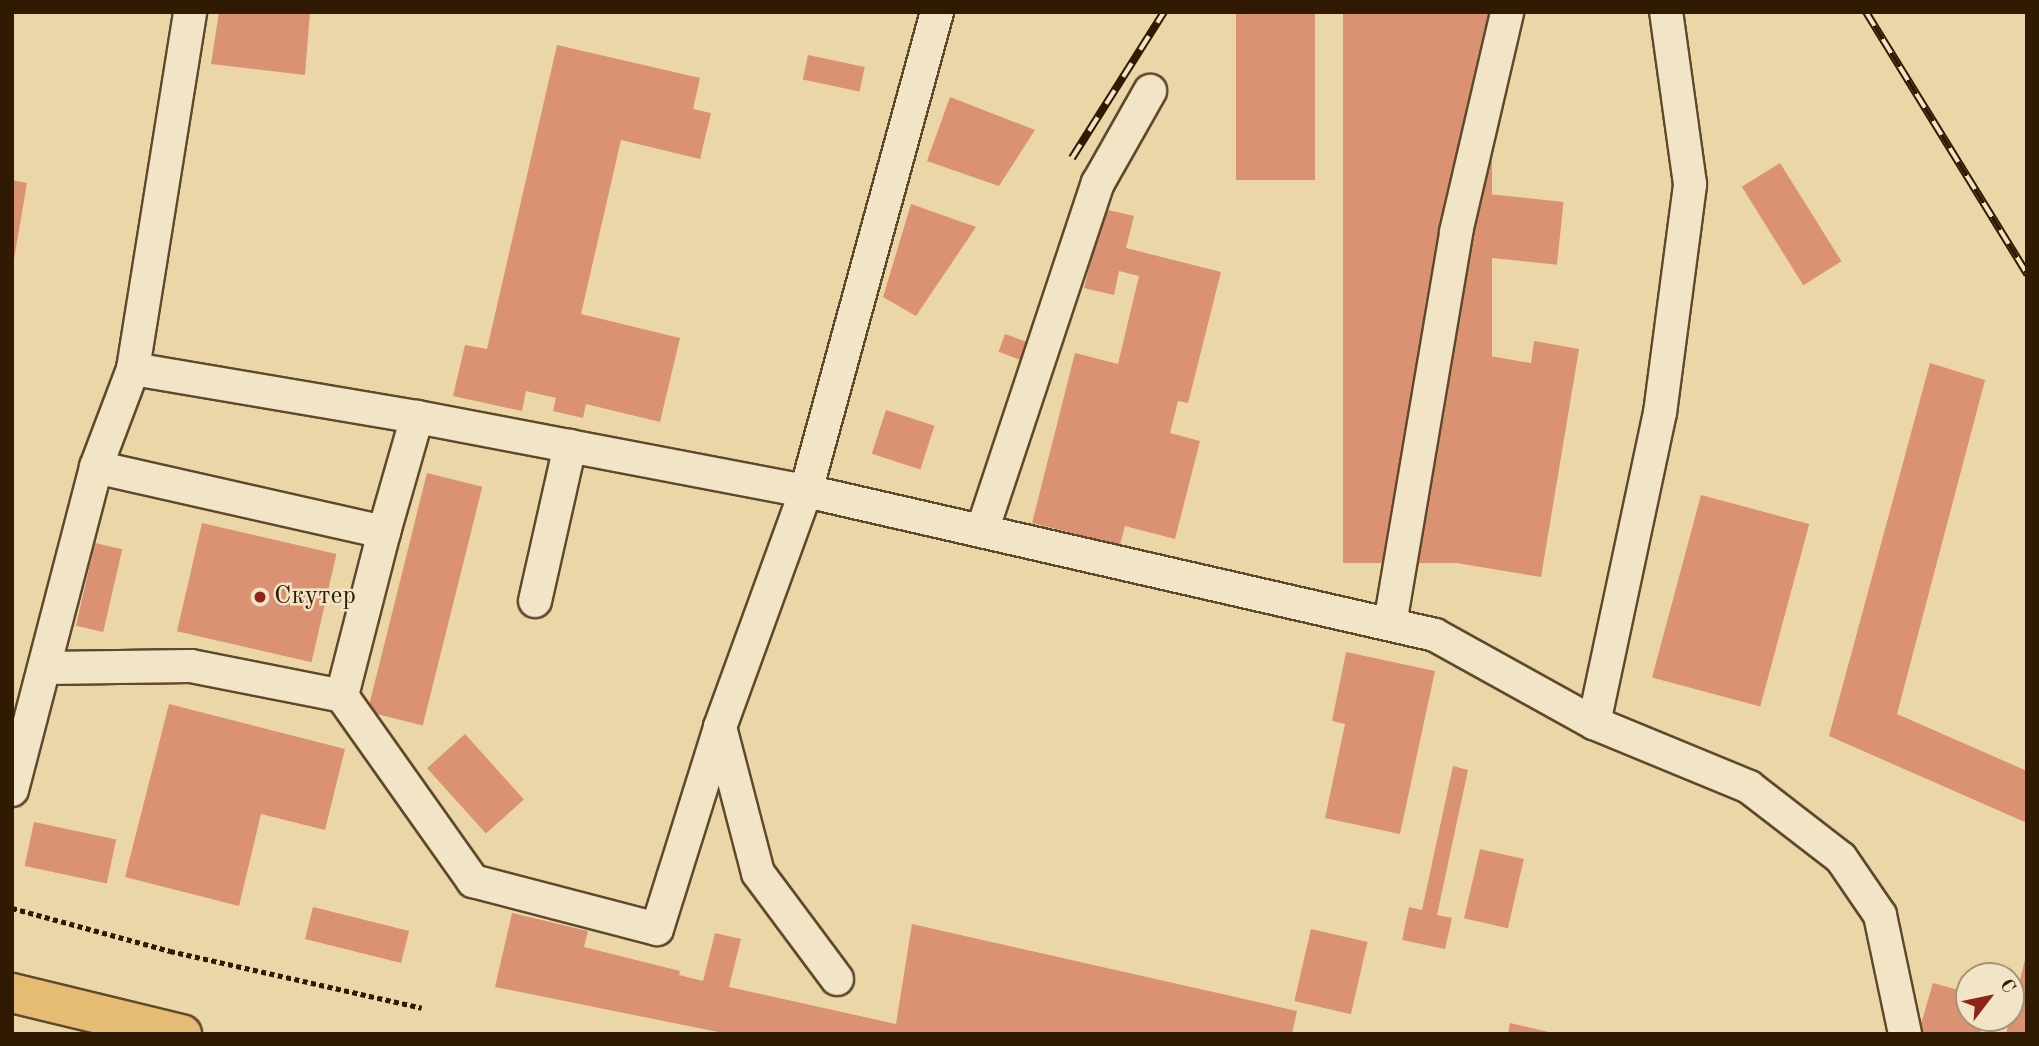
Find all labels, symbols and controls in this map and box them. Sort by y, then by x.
place label: Скутер [274,581,356,613]
marker: Скутер [252,589,268,605]
north arrow [1955,962,2025,1032]
text: С [1995,976,2018,997]

